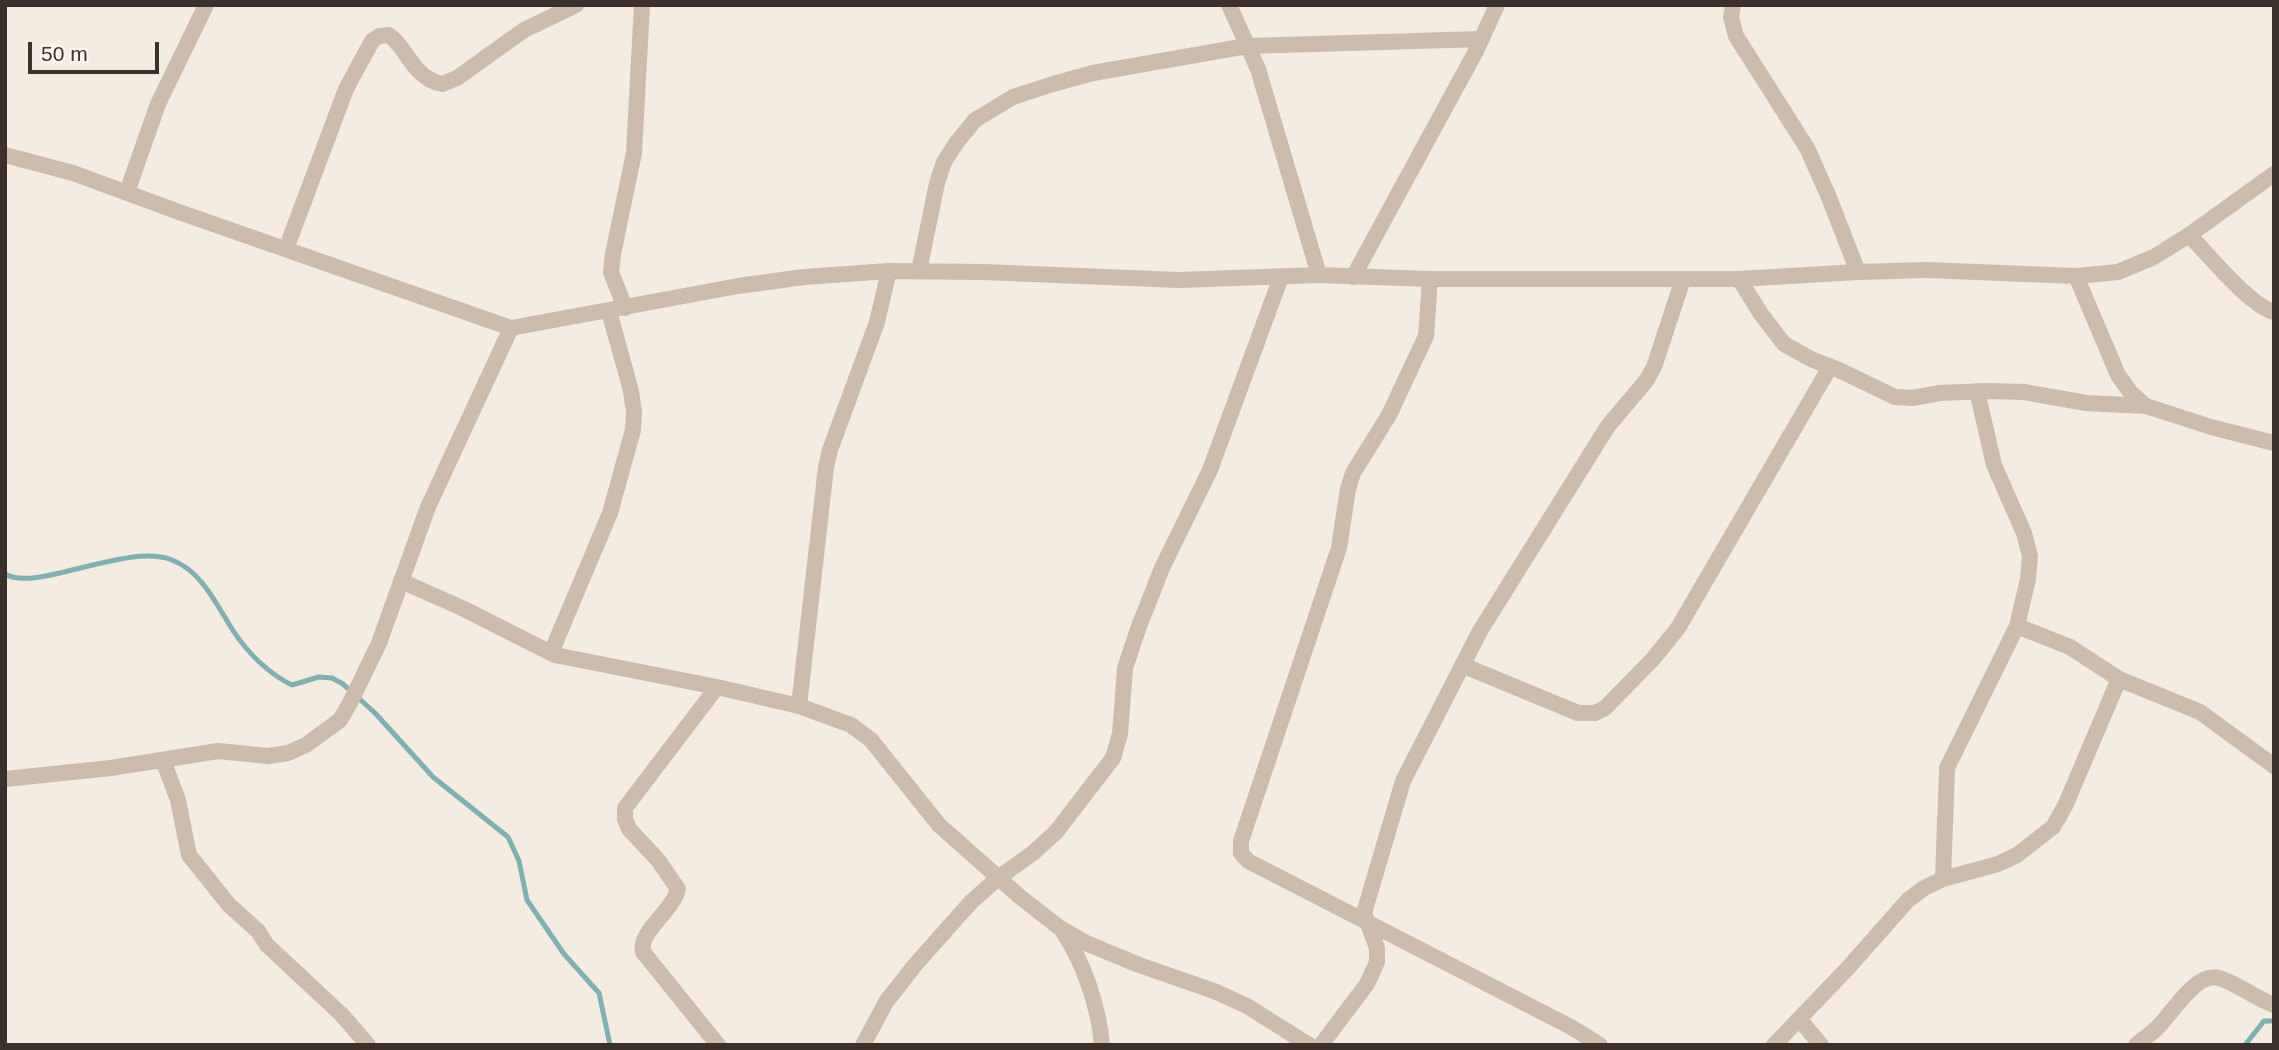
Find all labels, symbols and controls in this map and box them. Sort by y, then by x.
scale bar [32,28,163,72]
text: 50 m [41,42,88,65]

